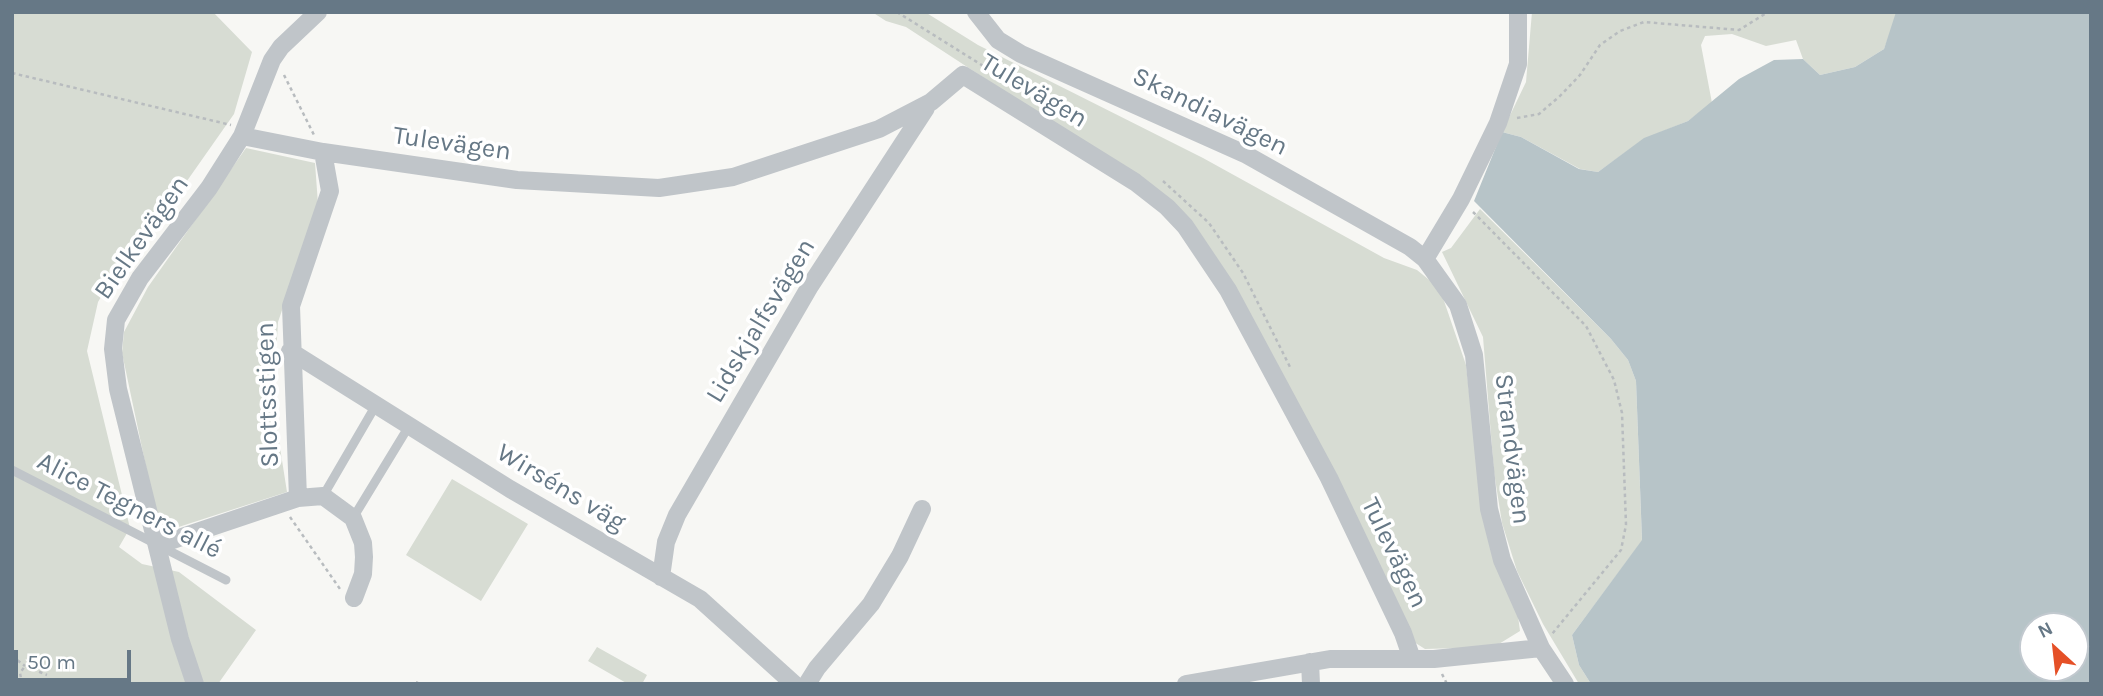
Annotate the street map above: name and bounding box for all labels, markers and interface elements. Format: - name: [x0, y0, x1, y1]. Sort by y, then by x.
- street label: Tulevägen: [975, 47, 1093, 135]
- street label: Skandiavägen: [1127, 61, 1293, 163]
- street label: Tulevägen: [391, 120, 513, 168]
- street label: Bielkevägen: [88, 170, 196, 306]
- street label: Lidskjalfsvägen: [700, 233, 822, 409]
- street label: Slottsstigen: [250, 322, 286, 468]
- street label: Strandvägen: [1487, 372, 1537, 526]
- street label: Wirséns väg: [491, 437, 631, 539]
- street label: Alice Tegners allé: [32, 446, 226, 566]
- street label: Tulevägen: [1354, 493, 1434, 613]
- north arrow: [2019, 612, 2089, 682]
- text: N: [2034, 617, 2056, 643]
- scale bar: [18, 636, 135, 680]
- text: 50 m: [27, 650, 76, 674]

